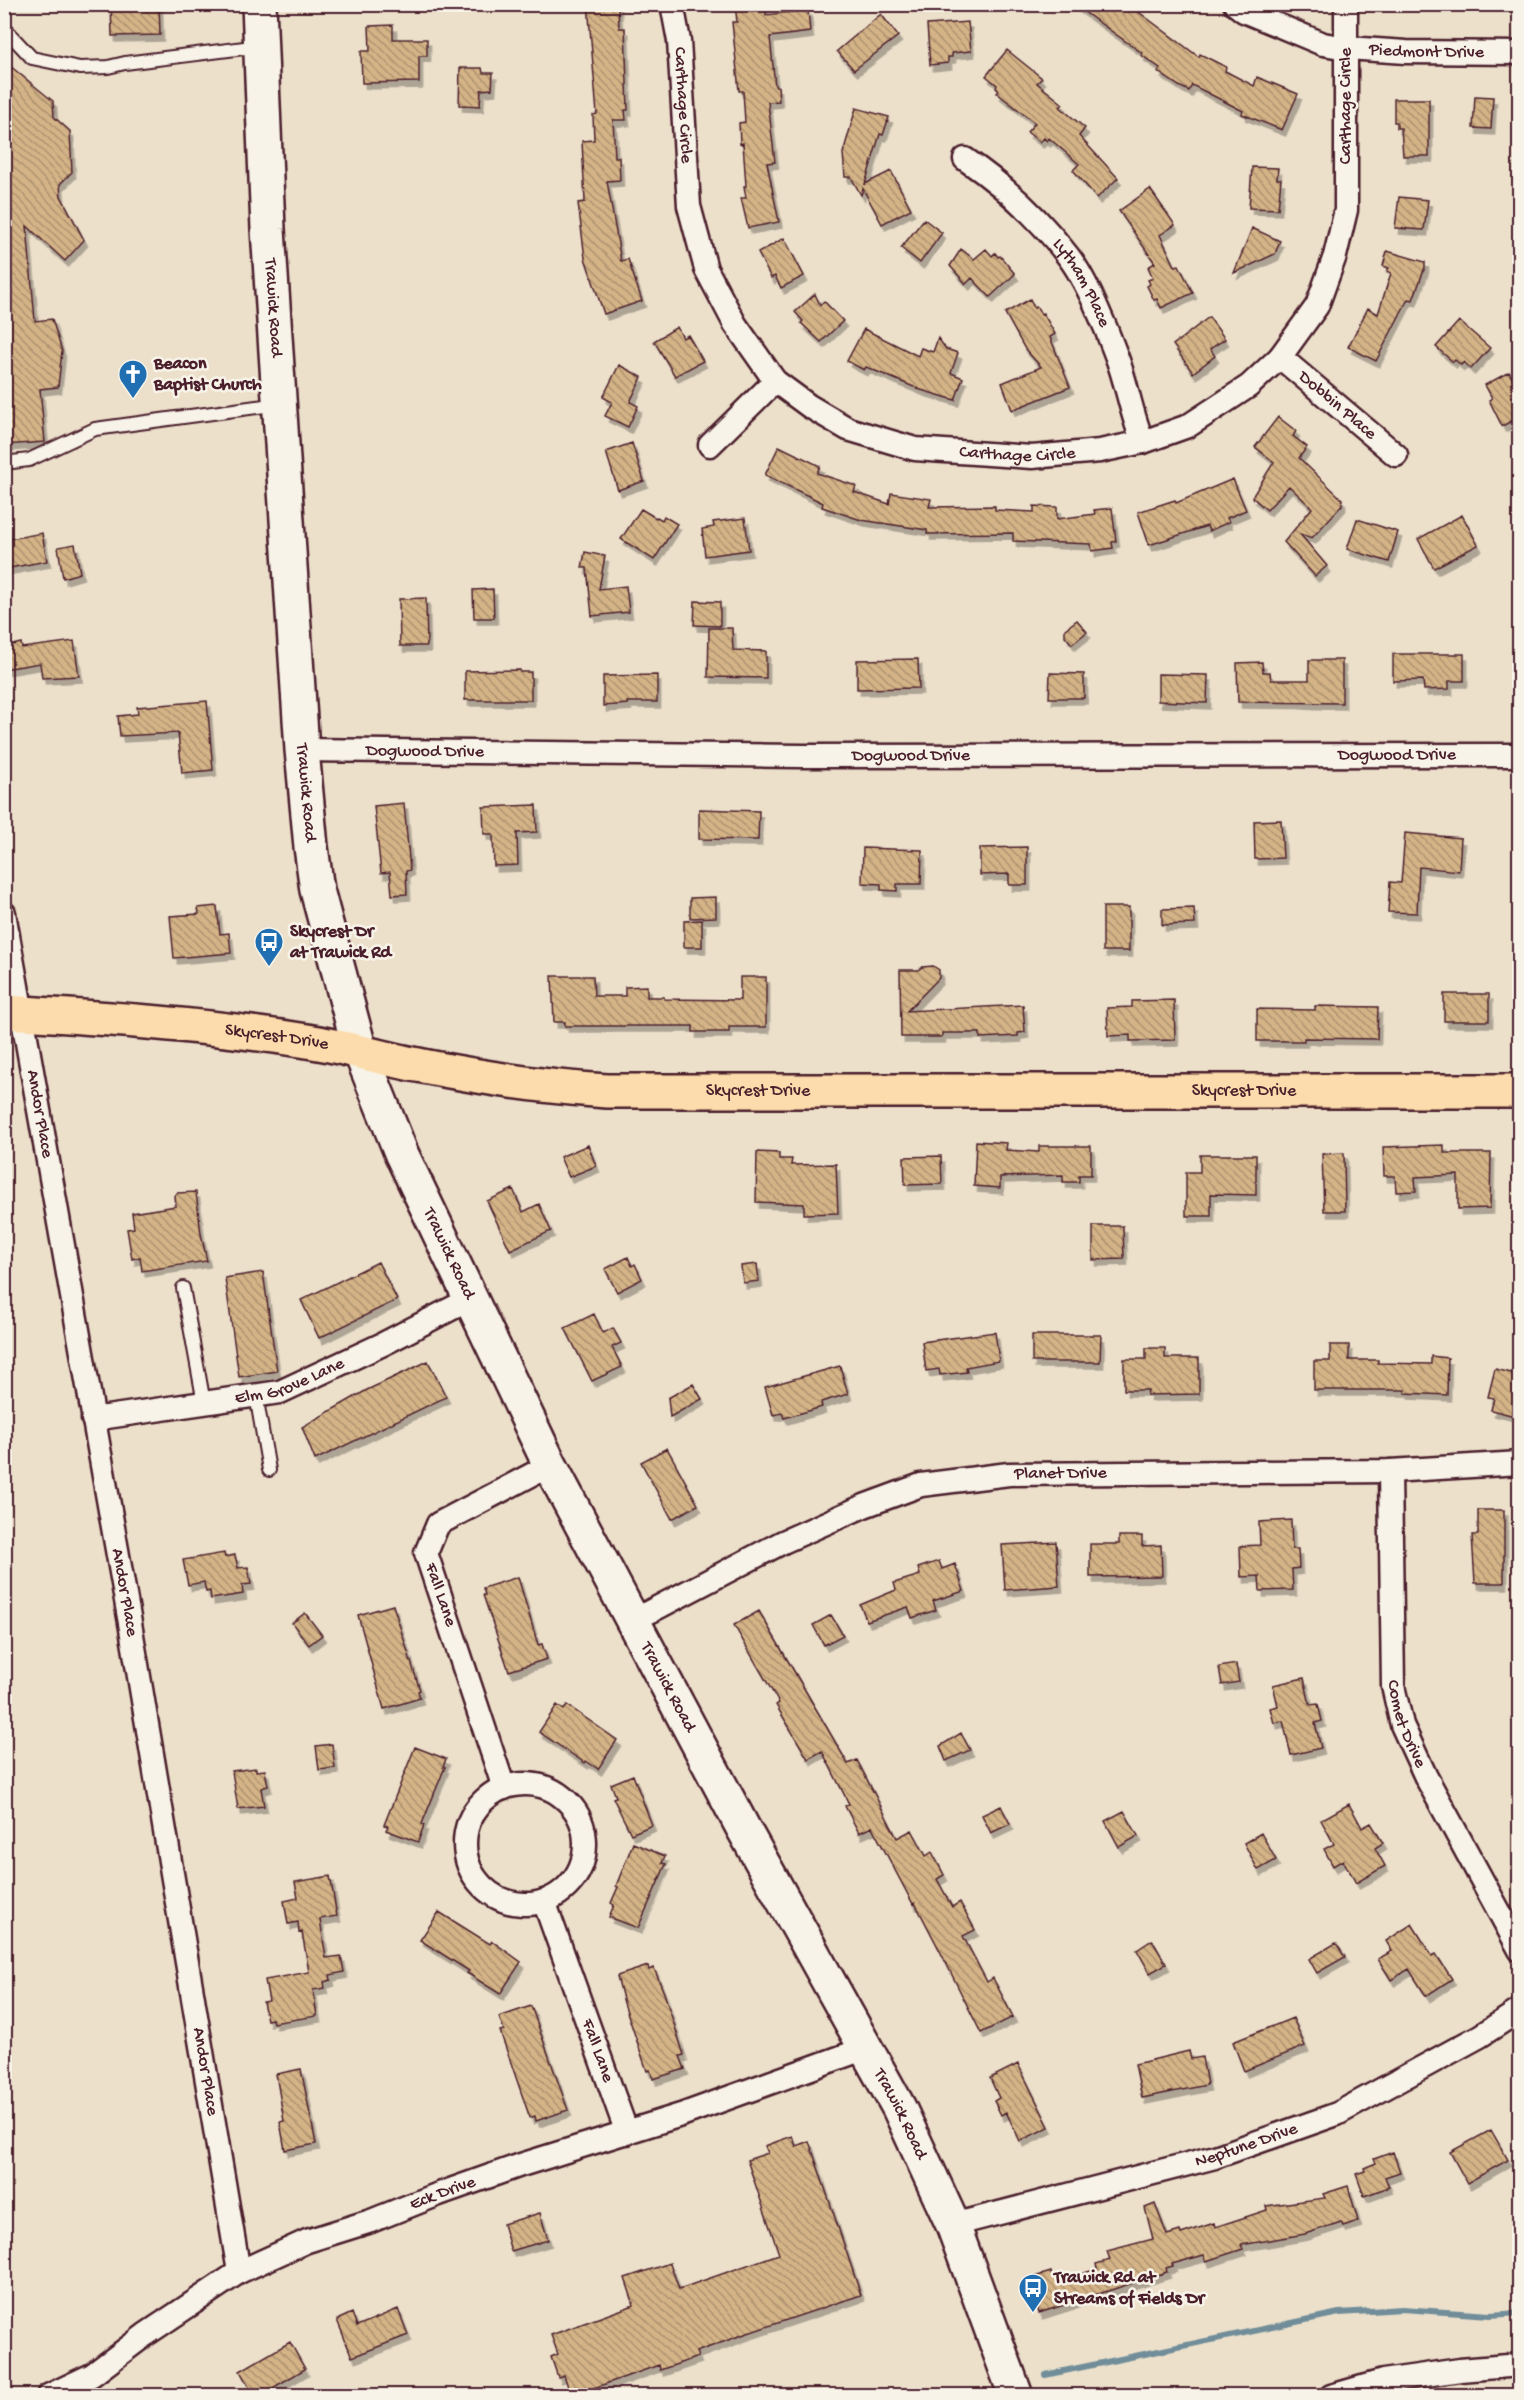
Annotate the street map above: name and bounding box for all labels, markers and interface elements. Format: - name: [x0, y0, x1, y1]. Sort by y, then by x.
- street label: Piedmont Drive: [1367, 39, 1485, 63]
- street label: Carthage Circle: [669, 46, 697, 165]
- street label: Carthage Circle: [1336, 47, 1357, 164]
- street label: Lytham Place: [1048, 234, 1115, 331]
- street label: Trawick Road: [259, 257, 287, 359]
- place label: Beacon Baptist Church: [153, 354, 262, 396]
- church icon: Beacon Baptist Church: [117, 358, 149, 400]
- street label: Dobbin Place: [1293, 366, 1381, 445]
- street label: Carthage Circle: [959, 442, 1077, 468]
- street label: Dogwood Drive: [365, 740, 485, 763]
- street label: Trawick Road: [291, 742, 321, 844]
- street label: Dogwood Drive: [851, 745, 971, 766]
- street label: Dogwood Drive: [1337, 745, 1457, 766]
- place label: Skycrest Dr at Trawick Rd: [289, 922, 394, 964]
- bus stop icon: Skycrest Dr at Trawick Rd: [253, 926, 285, 968]
- street label: Skycrest Drive: [224, 1019, 331, 1055]
- street label: Andor Place: [22, 1068, 58, 1160]
- street label: Skycrest Drive: [706, 1081, 811, 1102]
- street label: Skycrest Drive: [1192, 1081, 1297, 1102]
- street label: Trawick Road: [418, 1203, 480, 1304]
- street label: Elm Grove Lane: [233, 1353, 348, 1409]
- street label: Planet Drive: [1013, 1463, 1108, 1484]
- street label: Andor Place: [106, 1547, 143, 1639]
- street label: Fall Lane: [419, 1560, 461, 1630]
- street label: Trawick Road: [635, 1638, 701, 1737]
- street label: Comet Drive: [1382, 1680, 1431, 1772]
- street label: Fall Lane: [576, 2015, 619, 2086]
- street label: Andor Place: [188, 2026, 223, 2118]
- street label: Trawick Road: [868, 2064, 932, 2164]
- street label: Neptune Drive: [1193, 2118, 1301, 2172]
- street label: Eck Drive: [407, 2171, 479, 2215]
- place label: Trawick Rd at Streams of Fields Dr: [1052, 2268, 1207, 2310]
- bus stop icon: Trawick Rd at Streams of Fields Dr: [1017, 2272, 1049, 2314]

